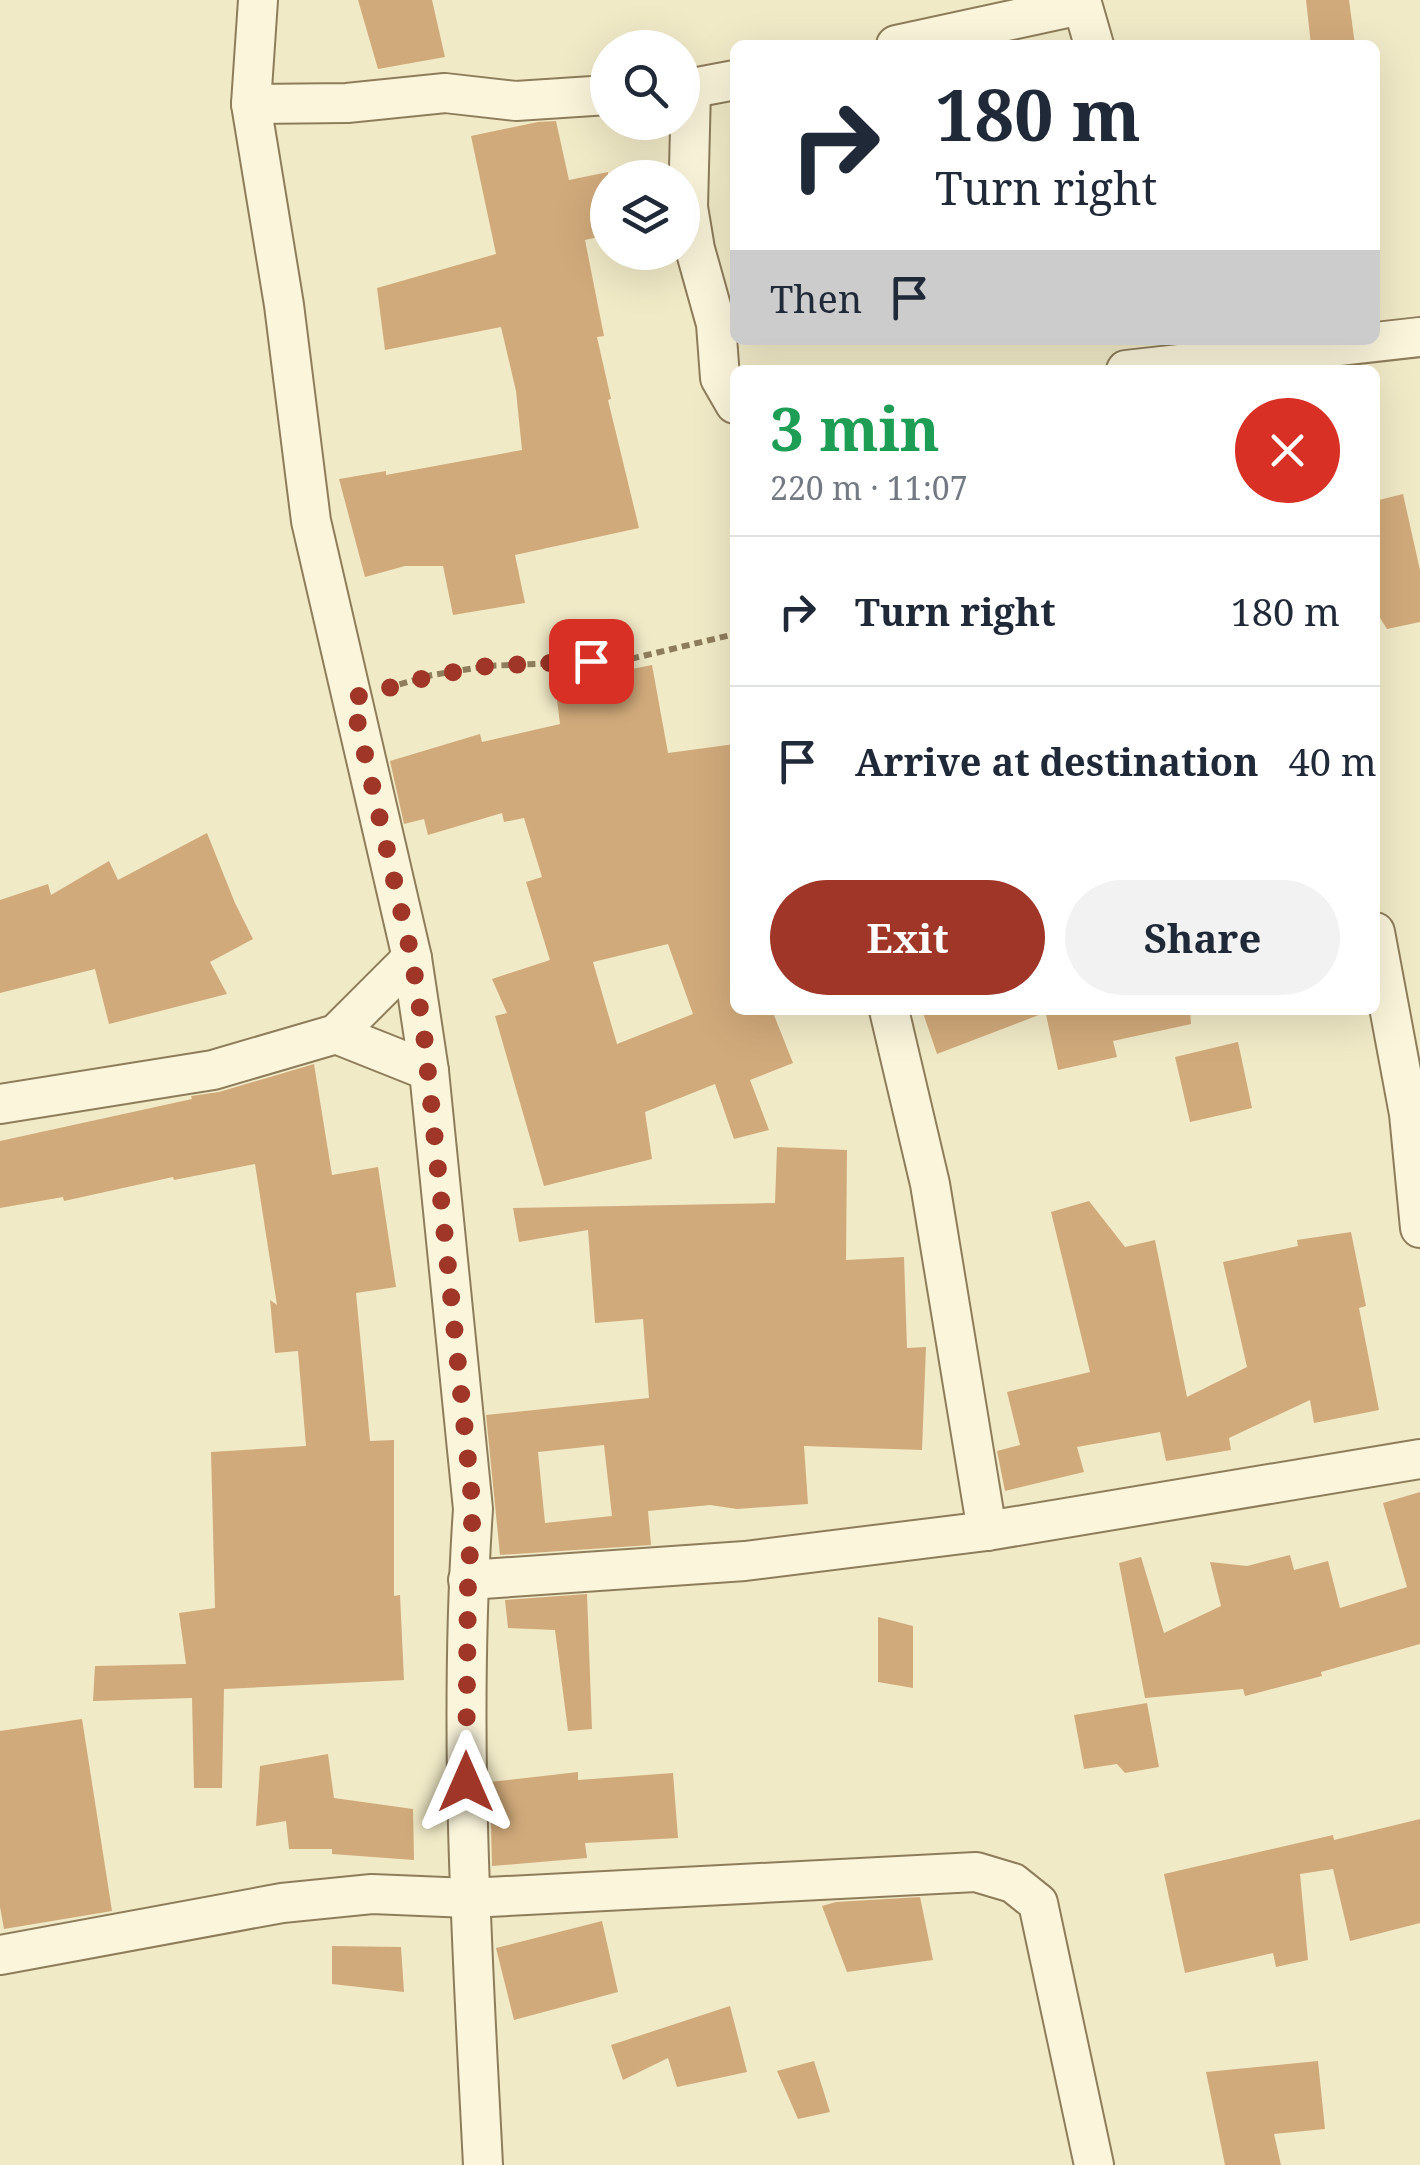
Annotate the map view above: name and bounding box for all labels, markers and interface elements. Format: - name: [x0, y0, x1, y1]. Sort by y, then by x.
- map controls: [590, 30, 700, 270]
- button: search: [590, 30, 700, 140]
- text: 180 m: [935, 66, 1141, 162]
- icon: right: [770, 80, 900, 210]
- text: Turn right: [935, 157, 1157, 218]
- button: layers: [590, 160, 700, 270]
- icon: arrive: [882, 270, 937, 325]
- text: Then: [770, 272, 862, 324]
- text: 3 min: [770, 387, 940, 469]
- button: close: [1235, 398, 1340, 503]
- text: 220 m · 11:07: [770, 466, 968, 509]
- icon: right: [770, 584, 825, 639]
- text: Turn right: [855, 585, 1056, 637]
- text: 180 m: [1230, 585, 1340, 637]
- pin: [549, 619, 634, 704]
- icon: arrive: [564, 634, 619, 689]
- icon: arrive: [770, 734, 825, 789]
- text: Arrive at destination: [855, 735, 1259, 787]
- text: 40 m: [1289, 735, 1377, 787]
- button: Exit: [770, 880, 1045, 995]
- button: Share: [1065, 880, 1340, 995]
- position arrow: [414, 1730, 518, 1834]

